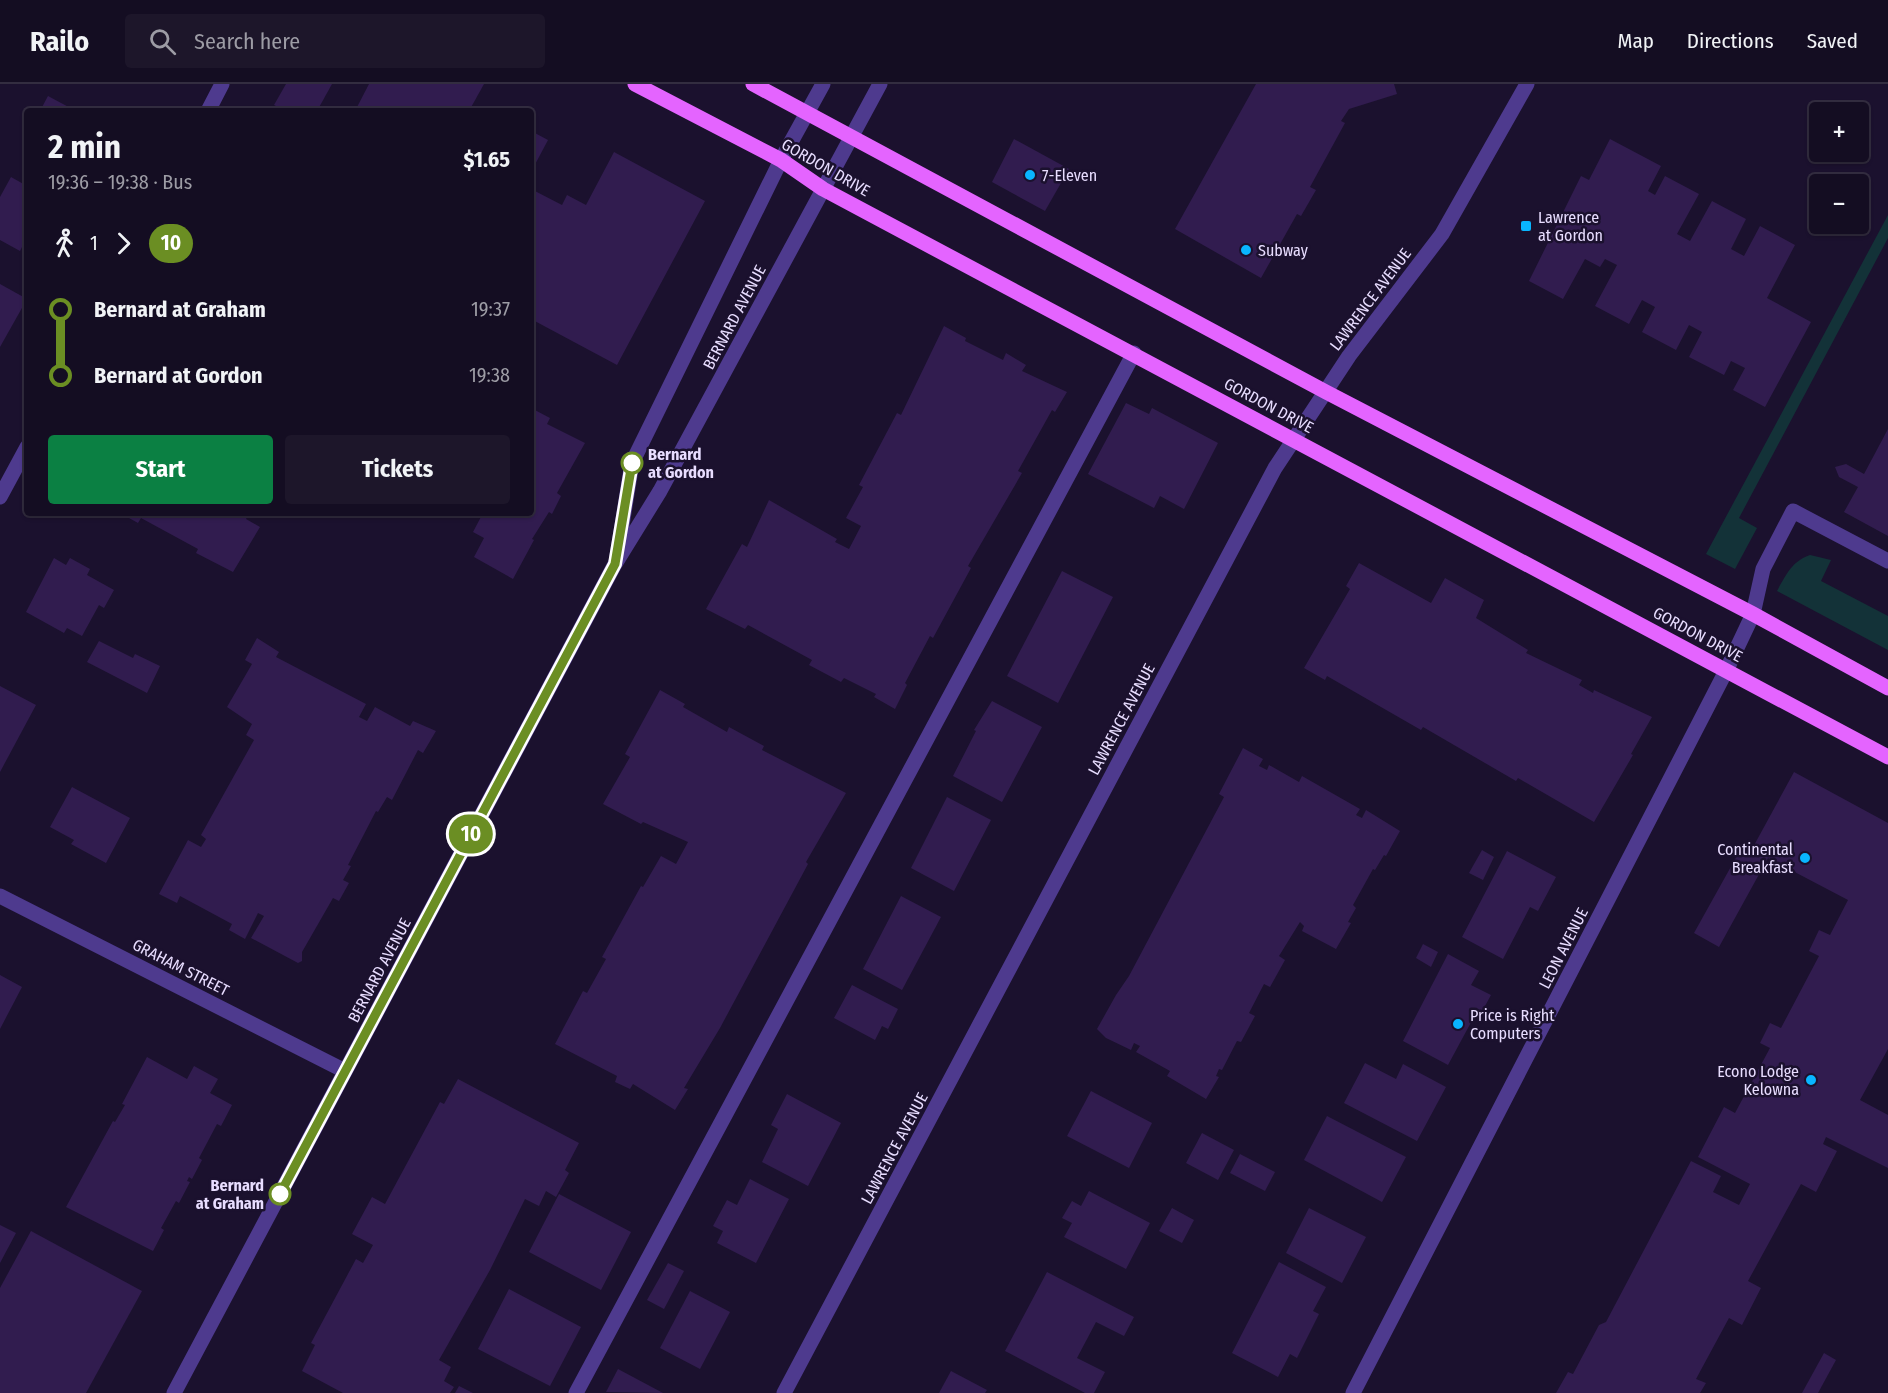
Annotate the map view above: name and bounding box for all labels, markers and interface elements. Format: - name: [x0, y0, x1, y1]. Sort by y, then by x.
- search box: [125, 14, 545, 68]
- text: Railo: [30, 25, 89, 58]
- icon: search: [146, 25, 179, 58]
- text: Search here: [194, 28, 300, 55]
- text: Map: [1617, 28, 1654, 54]
- text: Directions: [1687, 28, 1774, 54]
- text: Saved: [1807, 28, 1858, 54]
- map controls: [1809, 102, 1869, 234]
- button: +: [1809, 102, 1869, 162]
- text: 2 min: [48, 127, 121, 167]
- street label: GORDON DRIVE: [778, 135, 873, 200]
- text: $1.65: [464, 146, 510, 173]
- place label: 7-Eleven: [1042, 166, 1097, 185]
- marker: 7-Eleven: [1023, 168, 1037, 182]
- text: 19:36 – 19:38 · Bus: [48, 170, 192, 194]
- button: −: [1809, 174, 1869, 234]
- place label: Lawrence at Gordon: [1538, 208, 1603, 245]
- marker: Lawrence at Gordon: [1519, 219, 1533, 233]
- icon: walk: [48, 227, 81, 260]
- icon: forward: [107, 227, 140, 260]
- text: 10: [161, 230, 181, 256]
- text: 1: [90, 231, 98, 255]
- place label: Subway: [1258, 241, 1309, 260]
- marker: Subway: [1239, 243, 1253, 257]
- street label: LAWRENCE AVENUE: [1326, 244, 1415, 354]
- street label: BERNARD AVENUE: [699, 262, 770, 373]
- text: Bernard at Graham: [94, 296, 266, 323]
- text: 19:37: [471, 297, 510, 321]
- text: Bernard at Gordon: [94, 362, 263, 389]
- text: 19:38: [469, 363, 510, 387]
- street label: GORDON DRIVE: [1221, 374, 1317, 437]
- button: Start: [48, 435, 273, 504]
- button: Tickets: [285, 435, 510, 504]
- place label: Bernard at Gordon: [648, 445, 714, 482]
- marker: Bernard at Gordon: [621, 452, 643, 474]
- street label: GORDON DRIVE: [1650, 603, 1746, 666]
- street label: LAWRENCE AVENUE: [1084, 660, 1159, 778]
- line badge: 10: [444, 814, 498, 854]
- text: 10: [461, 821, 481, 847]
- place label: Continental Breakfast: [1717, 840, 1794, 877]
- marker: Continental Breakfast: [1798, 851, 1812, 865]
- street label: LEON AVENUE: [1535, 905, 1592, 992]
- street label: BERNARD AVENUE: [344, 915, 415, 1026]
- street label: GRAHAM STREET: [129, 935, 233, 1000]
- place label: Price is Right Computers: [1470, 1006, 1555, 1043]
- marker: Price is Right Computers: [1451, 1017, 1465, 1031]
- place label: Econo Lodge Kelowna: [1717, 1062, 1799, 1099]
- marker: Econo Lodge Kelowna: [1804, 1073, 1818, 1087]
- street label: LAWRENCE AVENUE: [857, 1089, 932, 1207]
- place label: Bernard at Graham: [196, 1176, 264, 1213]
- marker: Bernard at Graham: [269, 1183, 291, 1205]

